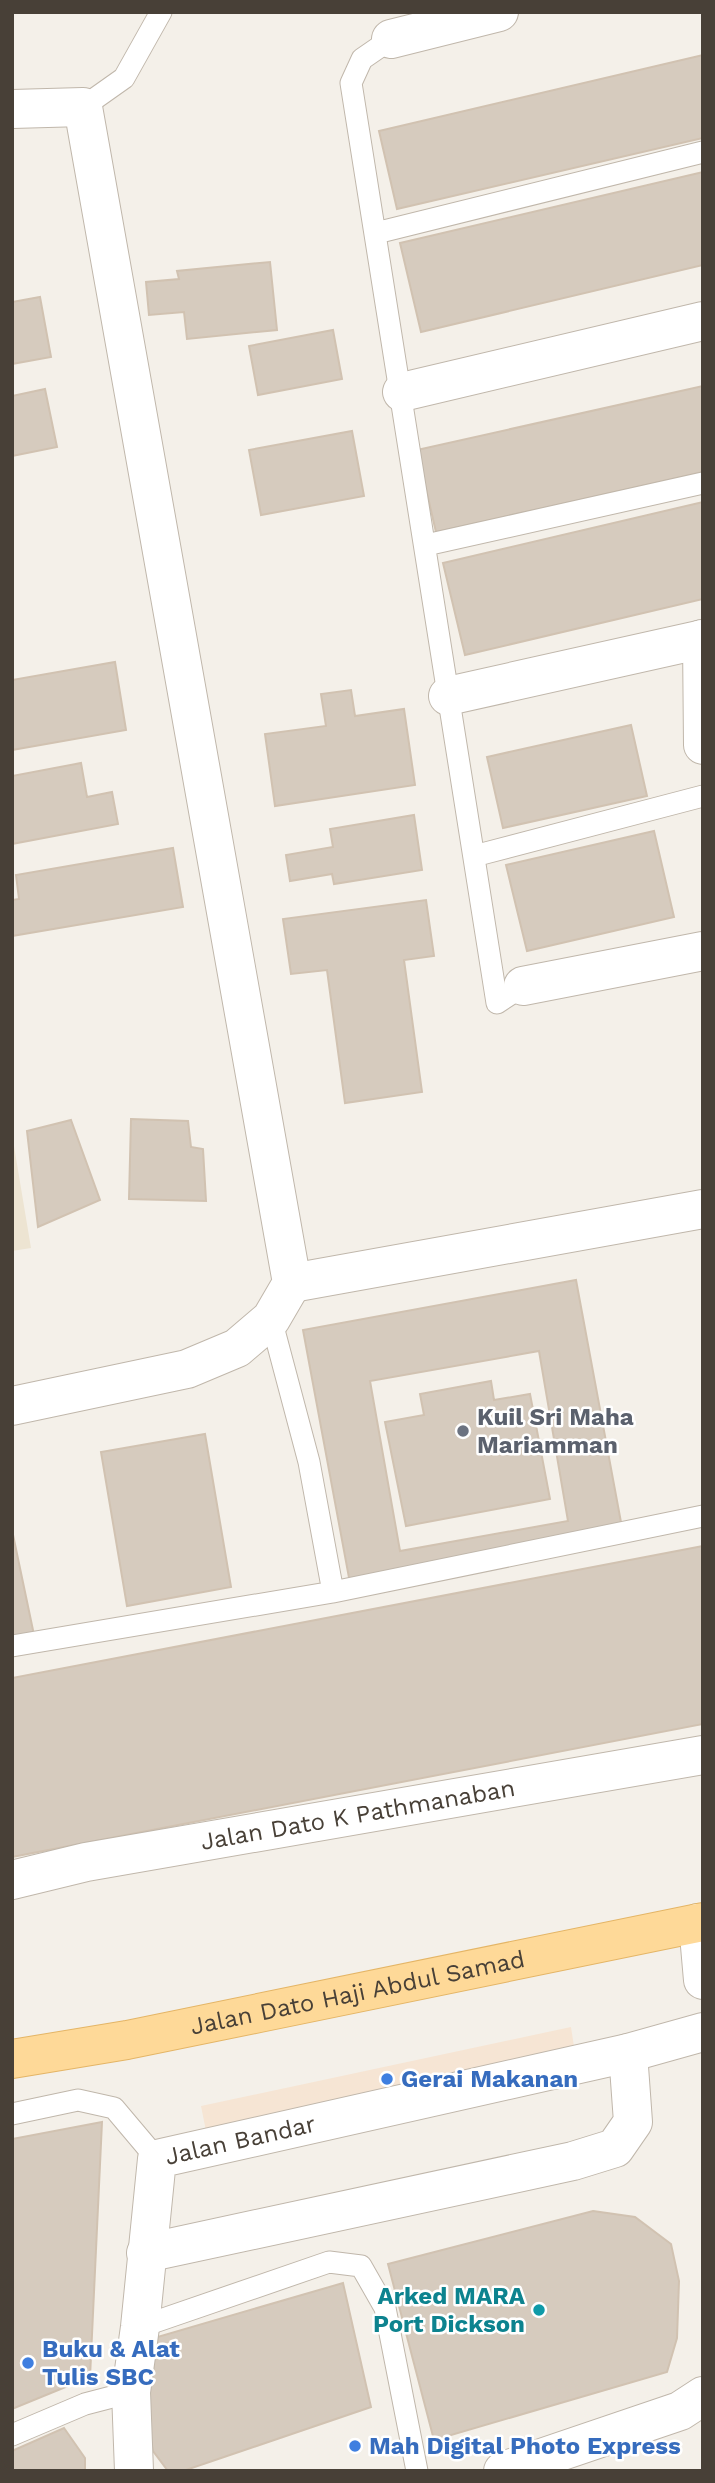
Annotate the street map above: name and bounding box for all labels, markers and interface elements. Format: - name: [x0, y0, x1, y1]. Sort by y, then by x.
- place label: Kuil Sri Maha Mariamman: [477, 1403, 634, 1459]
- marker: Kuil Sri Maha Mariamman: [455, 1423, 471, 1439]
- street label: Jalan Dato K Pathmanaban: [198, 1774, 517, 1856]
- street label: Jalan Dato Haji Abdul Samad: [188, 1945, 527, 2041]
- place label: Gerai Makanan: [401, 2065, 578, 2093]
- marker: Gerai Makanan: [379, 2071, 395, 2087]
- street label: Jalan Bandar: [163, 2110, 318, 2171]
- place label: Arked MARA Port Dickson: [373, 2282, 526, 2338]
- marker: Arked MARA Port Dickson: [531, 2302, 547, 2318]
- place label: Buku & Alat Tulis SBC: [42, 2335, 180, 2391]
- marker: Buku & Alat Tulis SBC: [20, 2355, 36, 2371]
- place label: Mah Digital Photo Express: [369, 2432, 681, 2460]
- marker: Mah Digital Photo Express: [347, 2438, 363, 2454]

